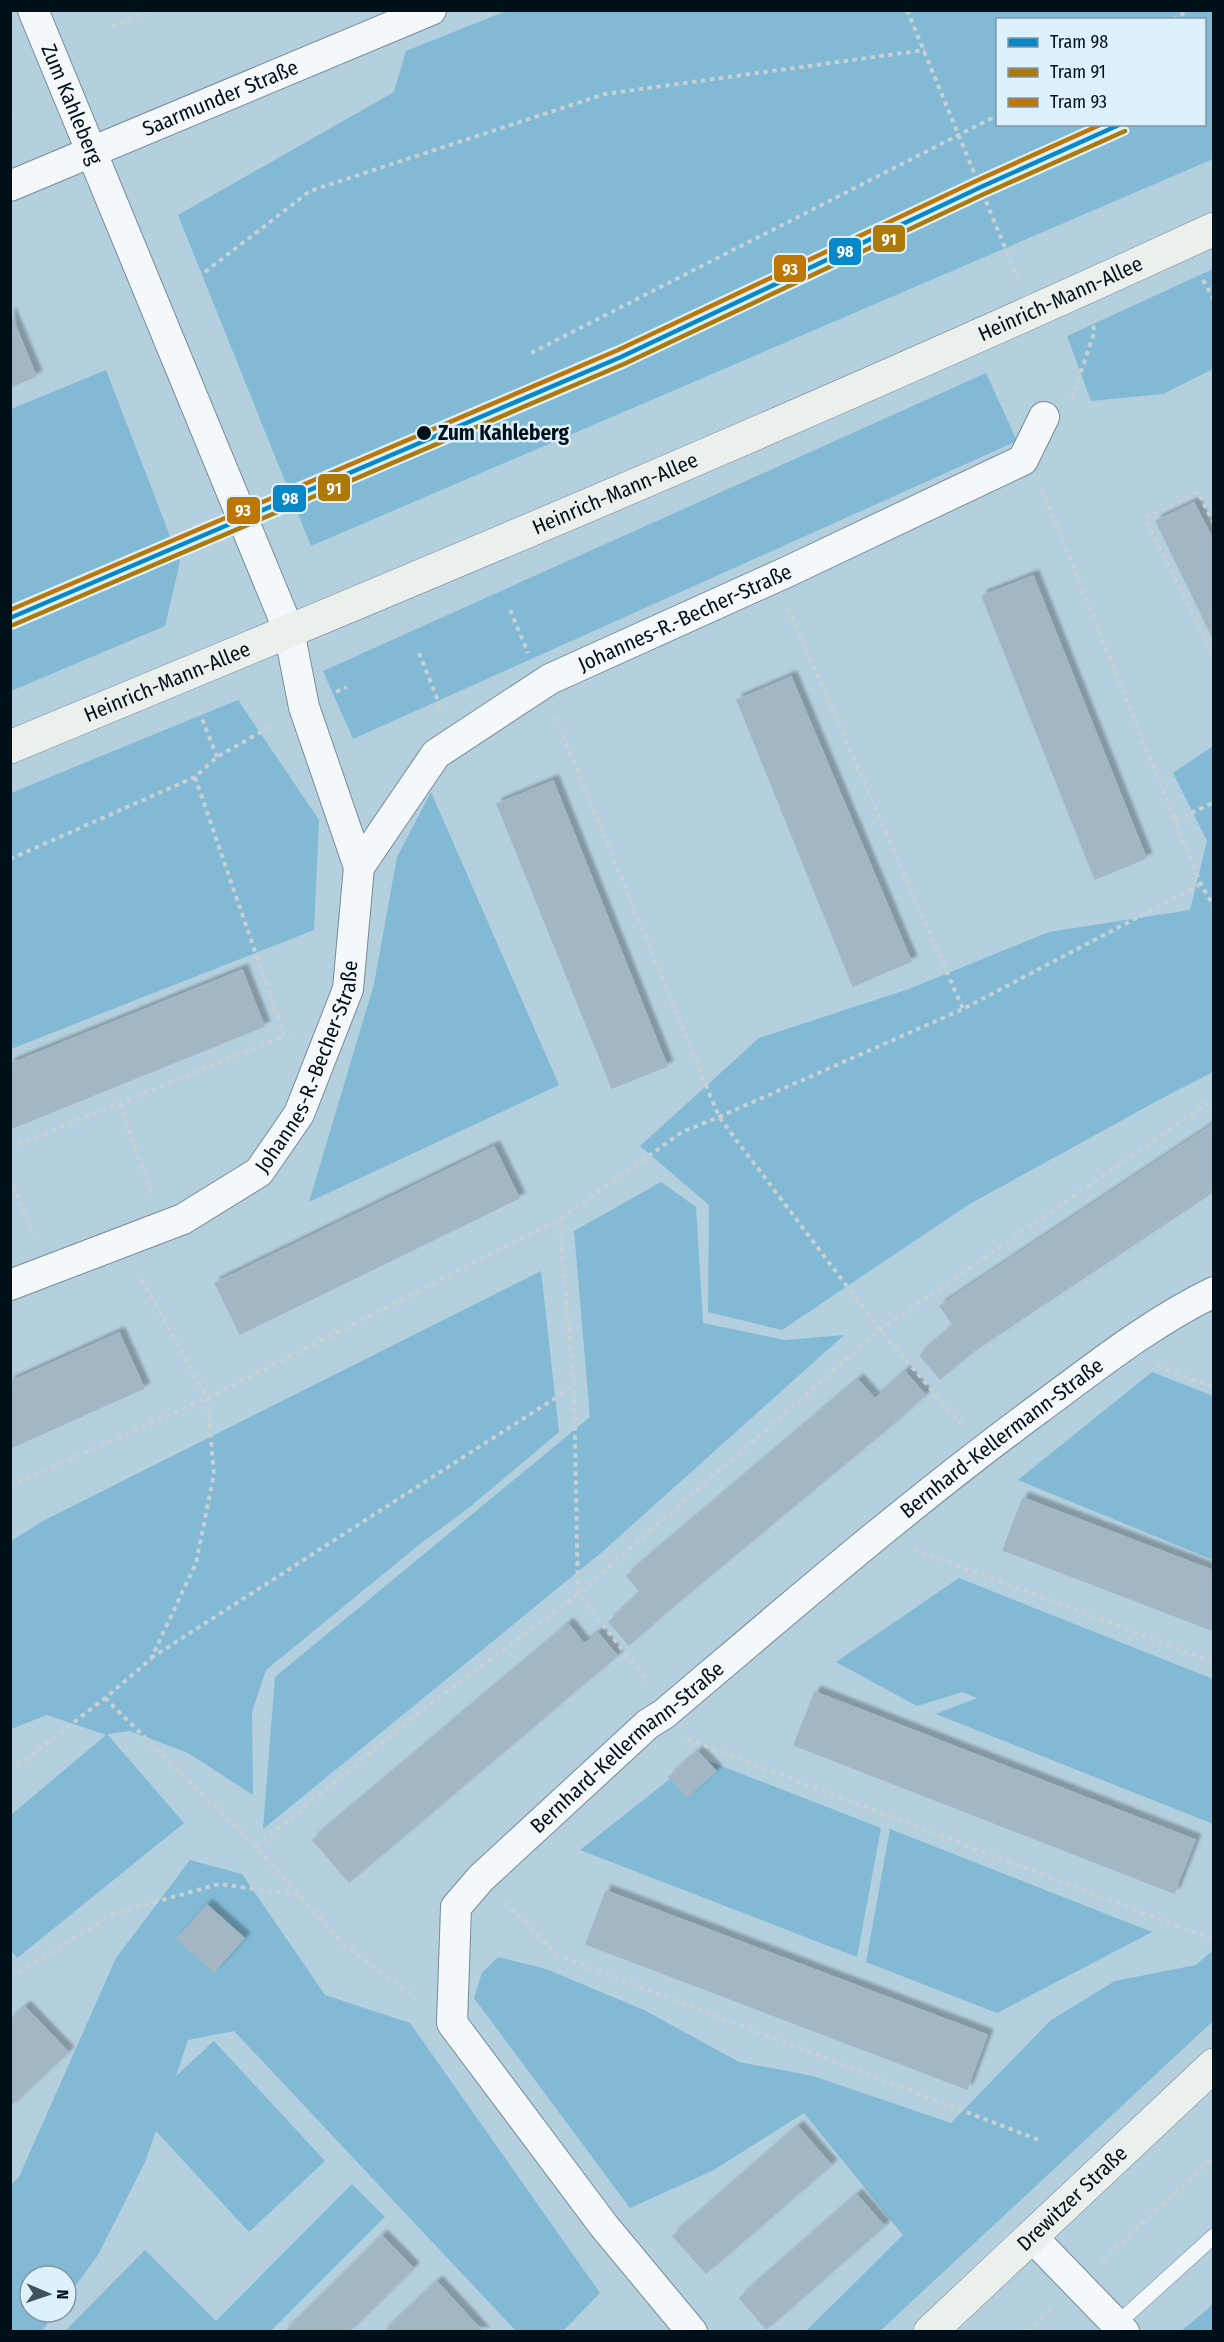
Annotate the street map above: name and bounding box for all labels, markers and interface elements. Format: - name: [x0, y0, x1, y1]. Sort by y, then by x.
- legend: [996, 18, 1206, 126]
- text: Tram 98: [1050, 31, 1108, 53]
- street label: Zum Kahleberg: [35, 40, 108, 169]
- street label: Saarmunder Straße: [139, 54, 302, 142]
- text: Tram 91: [1050, 61, 1106, 83]
- text: Tram 93: [1050, 91, 1107, 113]
- line badge: 91: [872, 224, 906, 253]
- text: 91: [882, 230, 896, 249]
- line badge: 98: [828, 237, 862, 266]
- text: 98: [837, 242, 854, 261]
- street label: Heinrich-Mann-Allee: [974, 250, 1147, 347]
- line badge: 93: [773, 254, 807, 283]
- text: 93: [782, 260, 798, 279]
- place label: Zum Kahleberg: [438, 420, 570, 446]
- marker: Zum Kahleberg: [415, 424, 433, 442]
- street label: Heinrich-Mann-Allee: [528, 447, 702, 541]
- line badge: 91: [317, 473, 351, 502]
- text: 91: [327, 479, 341, 498]
- line badge: 98: [272, 484, 307, 513]
- text: 98: [282, 489, 299, 508]
- line badge: 93: [226, 496, 261, 525]
- text: 93: [235, 501, 251, 520]
- street label: Johannes-R.-Becher-Straße: [574, 558, 796, 678]
- street label: Heinrich-Mann-Allee: [80, 636, 254, 728]
- street label: Johannes-R.-Becher-Straße: [249, 959, 364, 1178]
- street label: Bernhard-Kellermann-Straße: [895, 1352, 1108, 1524]
- street label: Bernhard-Kellermann-Straße: [525, 1656, 729, 1839]
- street label: Drewitzer Straße: [1011, 2140, 1133, 2257]
- north arrow: [18, 2264, 78, 2324]
- text: N: [53, 2289, 72, 2300]

